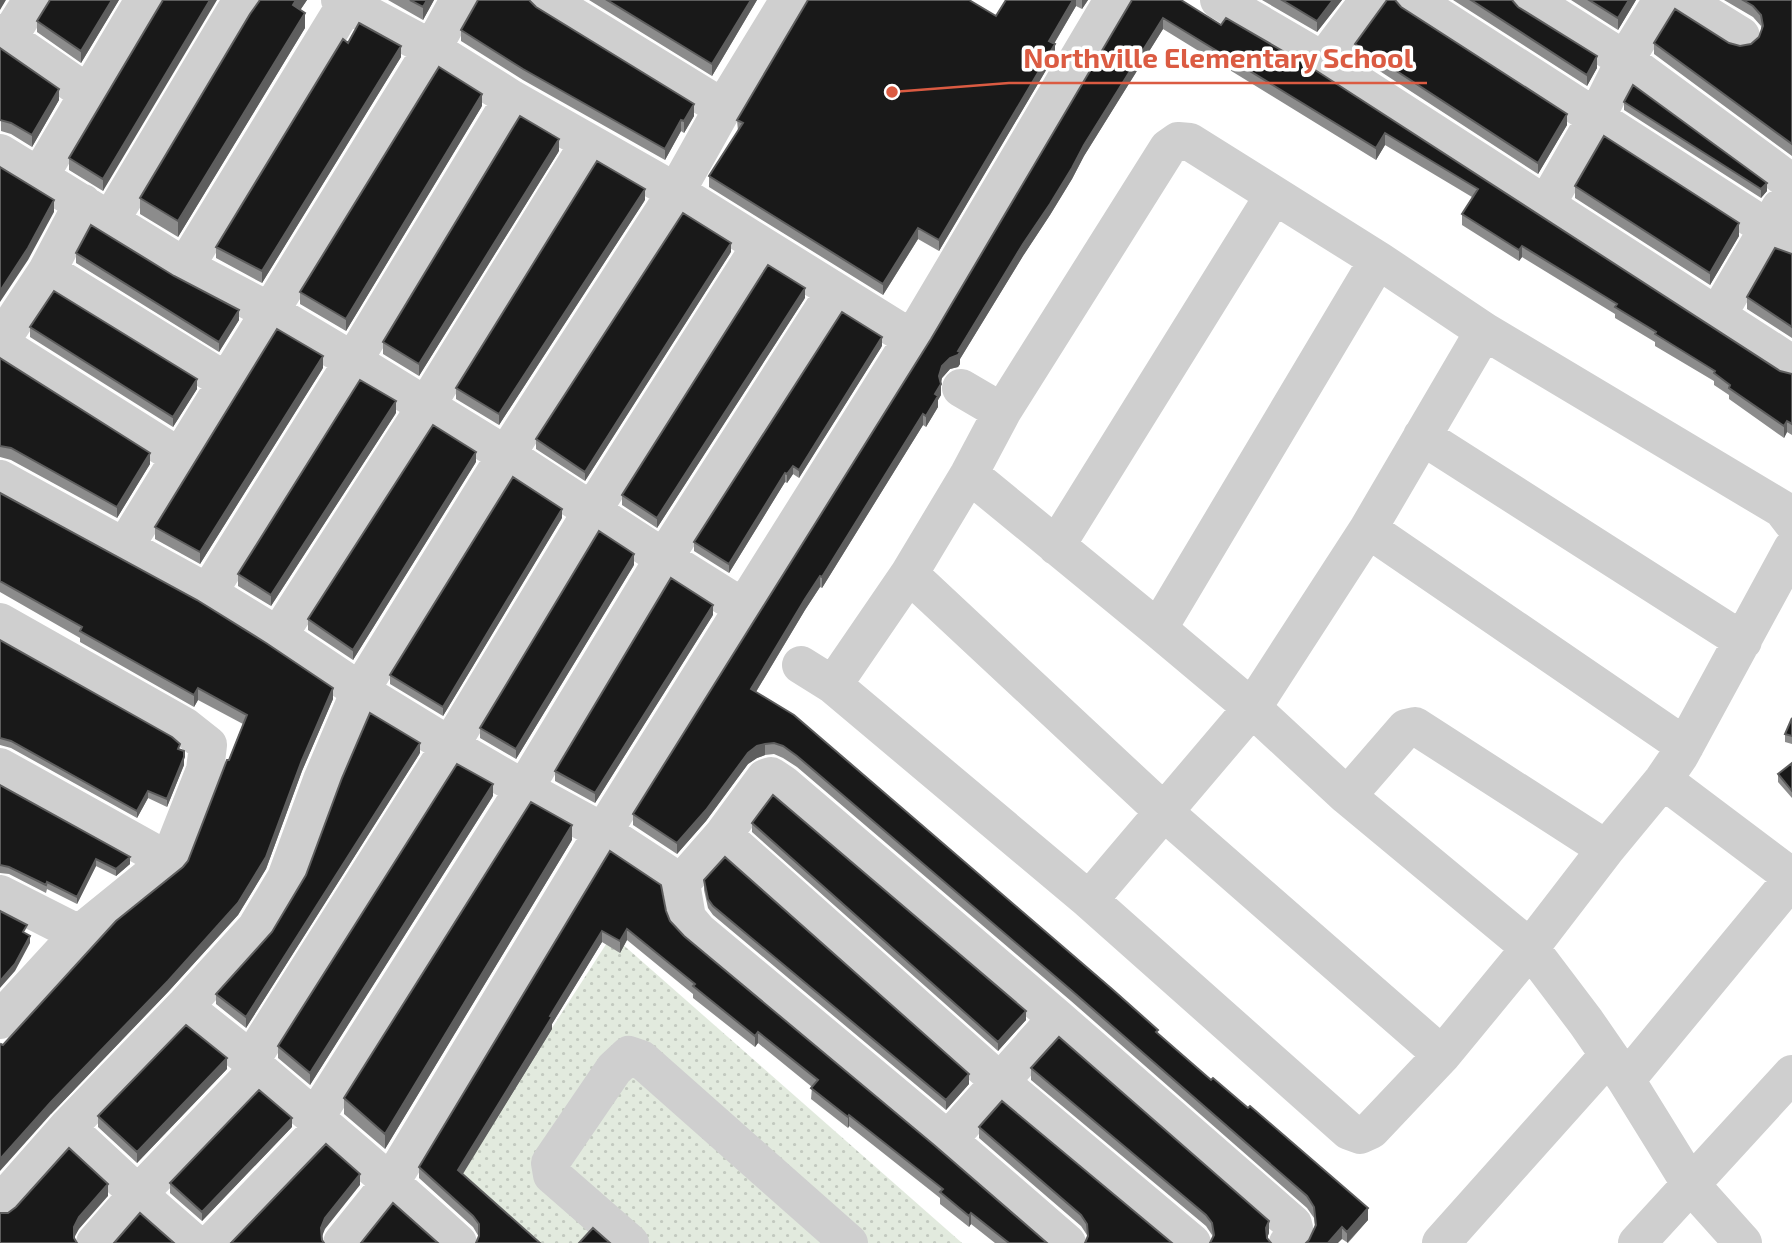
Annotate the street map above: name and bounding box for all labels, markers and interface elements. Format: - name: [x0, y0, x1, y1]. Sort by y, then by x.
- callout: Northville Elementary School: [1009, 34, 1427, 83]
- text: Northville Elementary School: [1023, 40, 1414, 74]

